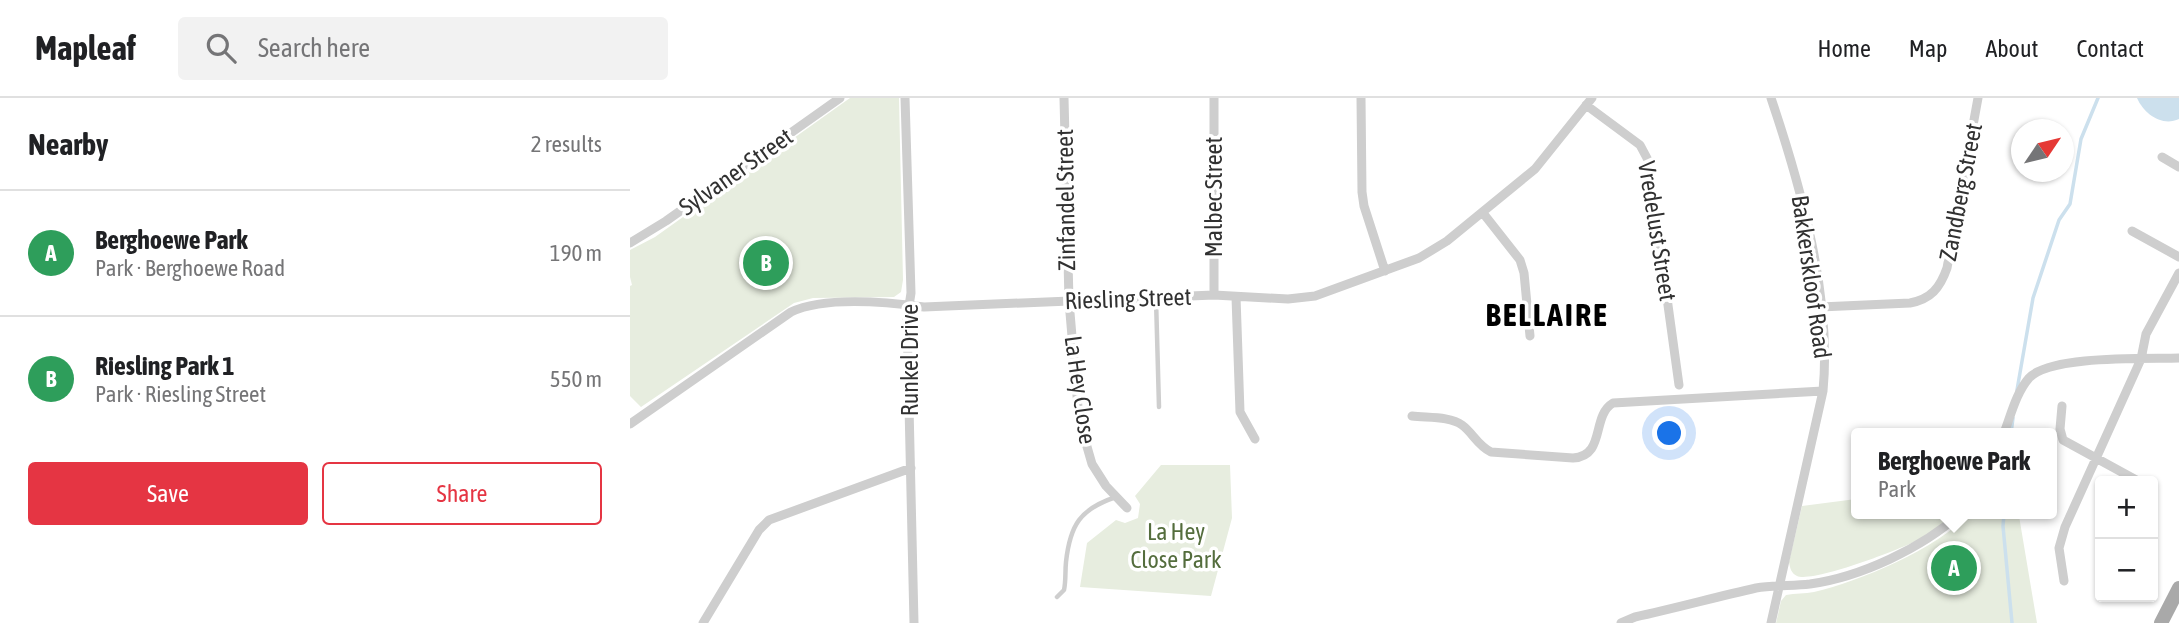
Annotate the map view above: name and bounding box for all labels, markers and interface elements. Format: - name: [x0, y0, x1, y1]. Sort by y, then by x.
- search box: [178, 17, 668, 80]
- text: Mapleaf: [35, 29, 136, 67]
- icon: search: [202, 29, 240, 67]
- text: Search here: [258, 33, 370, 63]
- text: Home: [1817, 35, 1871, 62]
- text: Map: [1909, 35, 1947, 62]
- text: About: [1985, 35, 2038, 62]
- text: Contact: [2076, 35, 2144, 62]
- north arrow: [2011, 119, 2074, 182]
- street label: Zandberg Street: [1934, 121, 1987, 263]
- street label: Sylvaner Street: [674, 123, 798, 221]
- text: Nearby: [28, 127, 108, 161]
- street label: Zinfandel Street: [1051, 129, 1080, 271]
- text: 2 results: [531, 131, 602, 157]
- street label: Malbec Street: [1200, 137, 1227, 257]
- street label: Vredelust Street: [1633, 159, 1682, 303]
- street label: Bakkerskloof Road: [1787, 194, 1836, 360]
- text: Berghoewe Park: [95, 225, 248, 255]
- pin: B: [743, 237, 789, 289]
- text: A: [45, 240, 57, 266]
- text: 190 m: [550, 240, 602, 266]
- text: Park · Berghoewe Road: [95, 255, 285, 281]
- street label: Riesling Street: [1064, 283, 1192, 314]
- district label: BELLAIRE: [1485, 296, 1609, 333]
- street label: Runkel Drive: [896, 304, 923, 416]
- street label: La Hey Close: [1060, 334, 1101, 446]
- text: Riesling Park 1: [95, 351, 234, 381]
- text: B: [46, 366, 56, 392]
- text: 550 m: [550, 366, 602, 392]
- text: Park · Riesling Street: [95, 381, 266, 407]
- your location: [1652, 416, 1686, 450]
- popup: [1851, 428, 2057, 519]
- text: Berghoewe Park: [1878, 446, 2030, 476]
- button: Save: [28, 462, 308, 525]
- button: Share: [322, 462, 602, 525]
- text: Park: [1878, 476, 1916, 502]
- map controls: [2095, 476, 2158, 602]
- button: +: [2095, 476, 2158, 539]
- park label: La Hey Close Park: [1131, 518, 1222, 573]
- button: −: [2095, 539, 2158, 602]
- pin: A: [1931, 542, 1977, 594]

